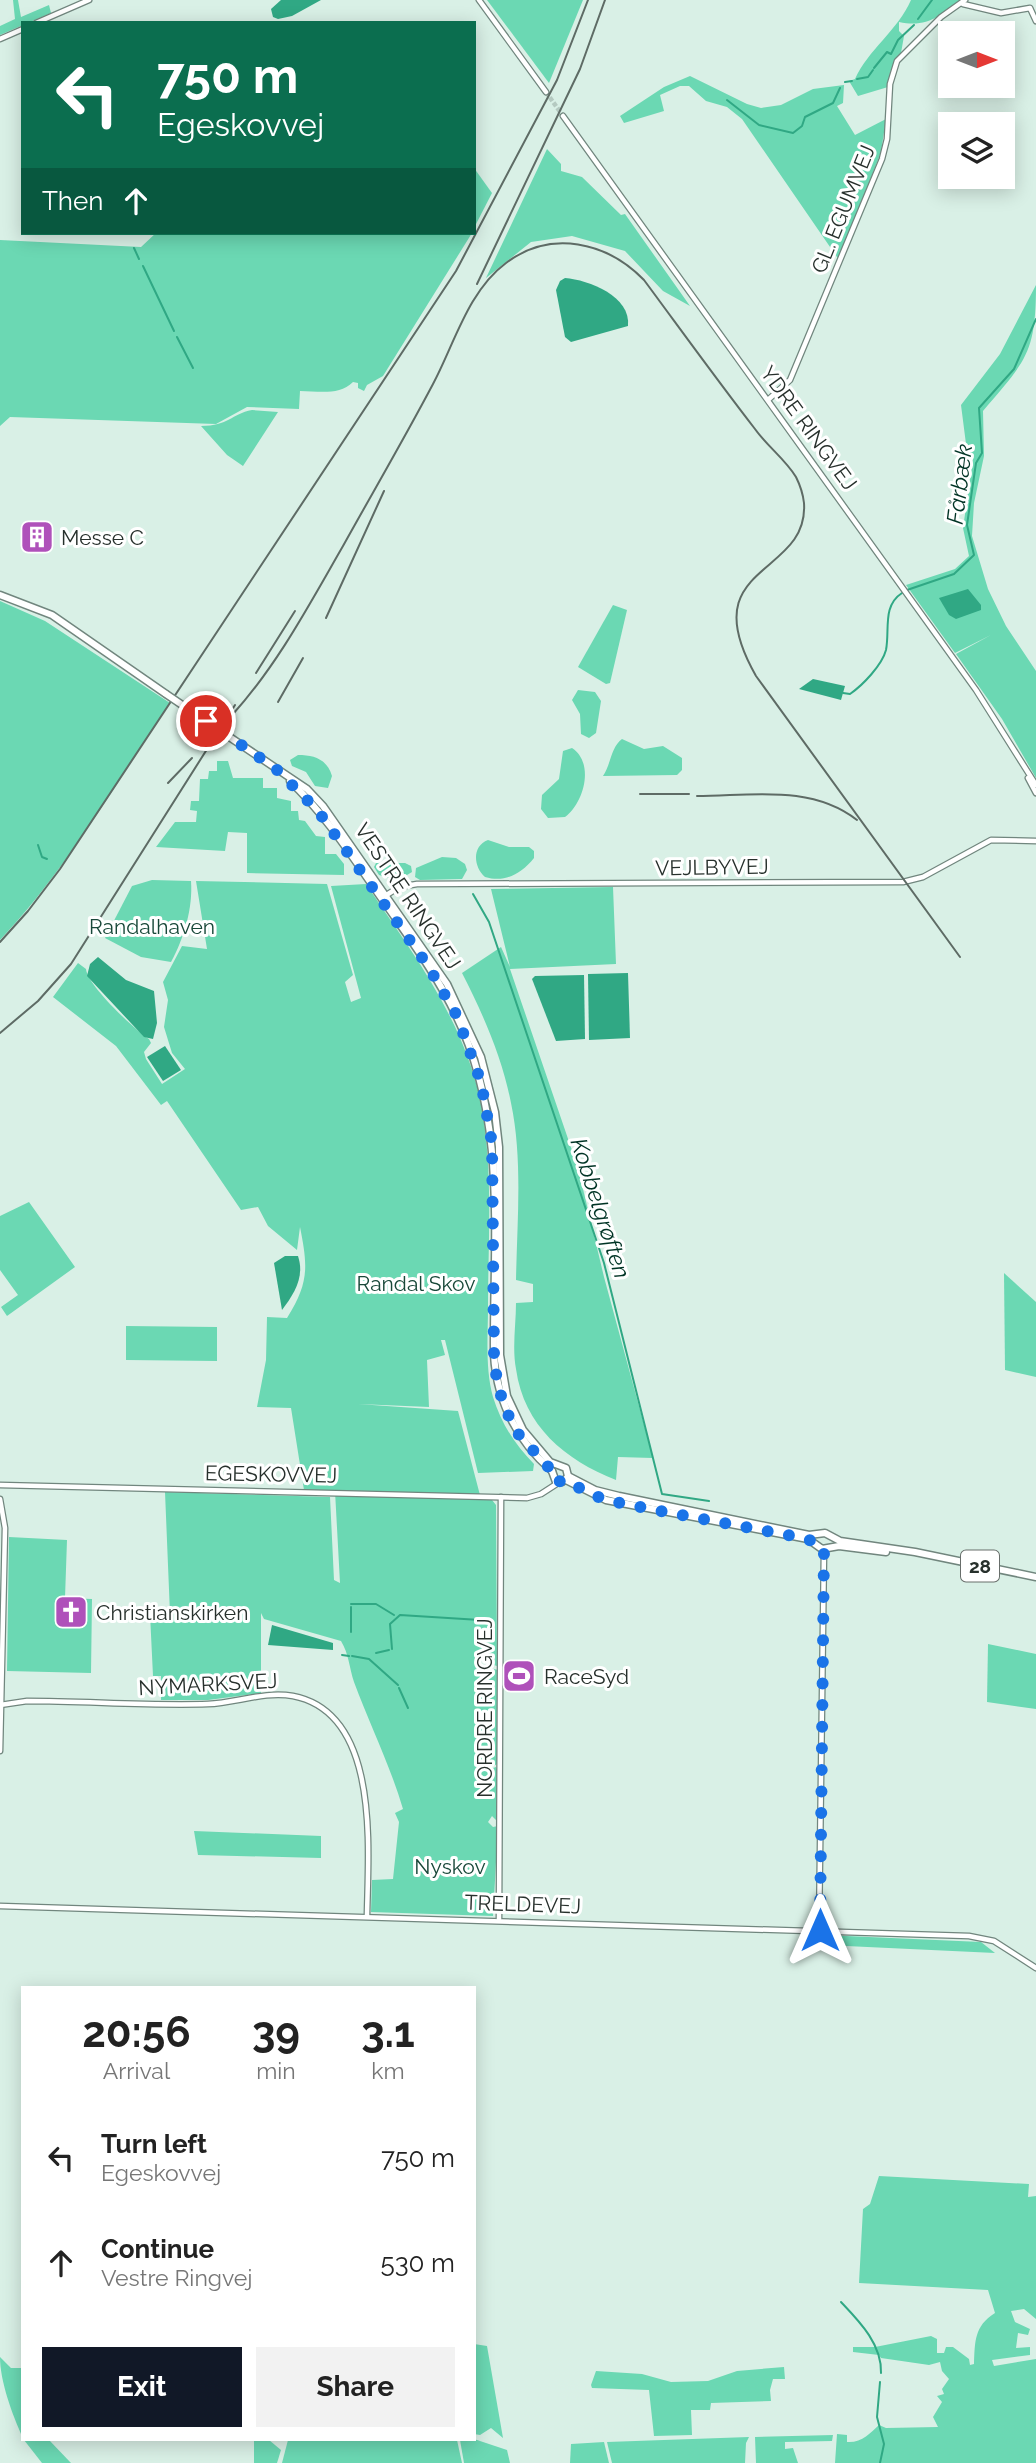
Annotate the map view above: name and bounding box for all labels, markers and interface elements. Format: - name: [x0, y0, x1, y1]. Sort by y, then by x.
- north arrow: [938, 21, 1015, 98]
- map controls: [938, 21, 1015, 189]
- text: 750 m: [157, 47, 298, 104]
- icon: left: [42, 49, 133, 140]
- text: Egeskovvej: [157, 106, 324, 143]
- button: layers: [938, 112, 1015, 189]
- street label: GL. EGUMVEJ: [806, 141, 880, 277]
- icon: ahead: [117, 182, 155, 220]
- text: Then: [42, 186, 103, 216]
- street label: YDRE RINGVEJ: [756, 361, 862, 495]
- water label: Fårbæk: [941, 442, 977, 526]
- building icon: Messe C: [18, 518, 56, 556]
- place label: Messe C: [61, 525, 144, 550]
- pin: [176, 691, 236, 751]
- icon: arrive: [187, 702, 225, 740]
- street label: VESTRE RINGVEJ: [350, 818, 466, 974]
- street label: VEJLBYVEJ: [655, 854, 769, 880]
- park label: Randalhaven: [89, 914, 215, 939]
- water label: Kobbelgrøften: [566, 1134, 636, 1282]
- park label: Randal Skov: [357, 1271, 475, 1296]
- street label: EGESKOVVEJ: [205, 1460, 337, 1488]
- road number: 28: [961, 1550, 999, 1582]
- church icon: Christianskirken: [52, 1593, 90, 1631]
- place label: Christianskirken: [96, 1600, 248, 1625]
- street label: NORDRE RINGVEJ: [472, 1618, 497, 1798]
- sports icon: RaceSyd: [500, 1657, 538, 1695]
- place label: RaceSyd: [544, 1664, 629, 1689]
- street label: NYMARKSVEJ: [138, 1668, 278, 1700]
- park label: Nyskov: [414, 1854, 486, 1879]
- street label: TRELDEVEJ: [464, 1889, 582, 1919]
- position arrow: [783, 1893, 857, 1967]
- text: 20:56: [82, 2008, 191, 2057]
- text: 39: [252, 2008, 300, 2057]
- text: 3.1: [361, 2008, 415, 2057]
- text: Arrival: [103, 2057, 170, 2084]
- text: min: [256, 2057, 296, 2084]
- text: km: [371, 2057, 405, 2084]
- text: Turn left: [101, 2129, 207, 2159]
- icon: left: [42, 2139, 80, 2177]
- text: 750 m: [381, 2143, 455, 2173]
- text: Egeskovvej: [101, 2159, 221, 2186]
- text: Continue: [101, 2234, 214, 2264]
- icon: ahead: [42, 2244, 80, 2282]
- text: 530 m: [381, 2248, 455, 2278]
- text: Vestre Ringvej: [101, 2264, 253, 2291]
- button: Exit: [42, 2347, 242, 2427]
- button: Share: [256, 2347, 455, 2427]

